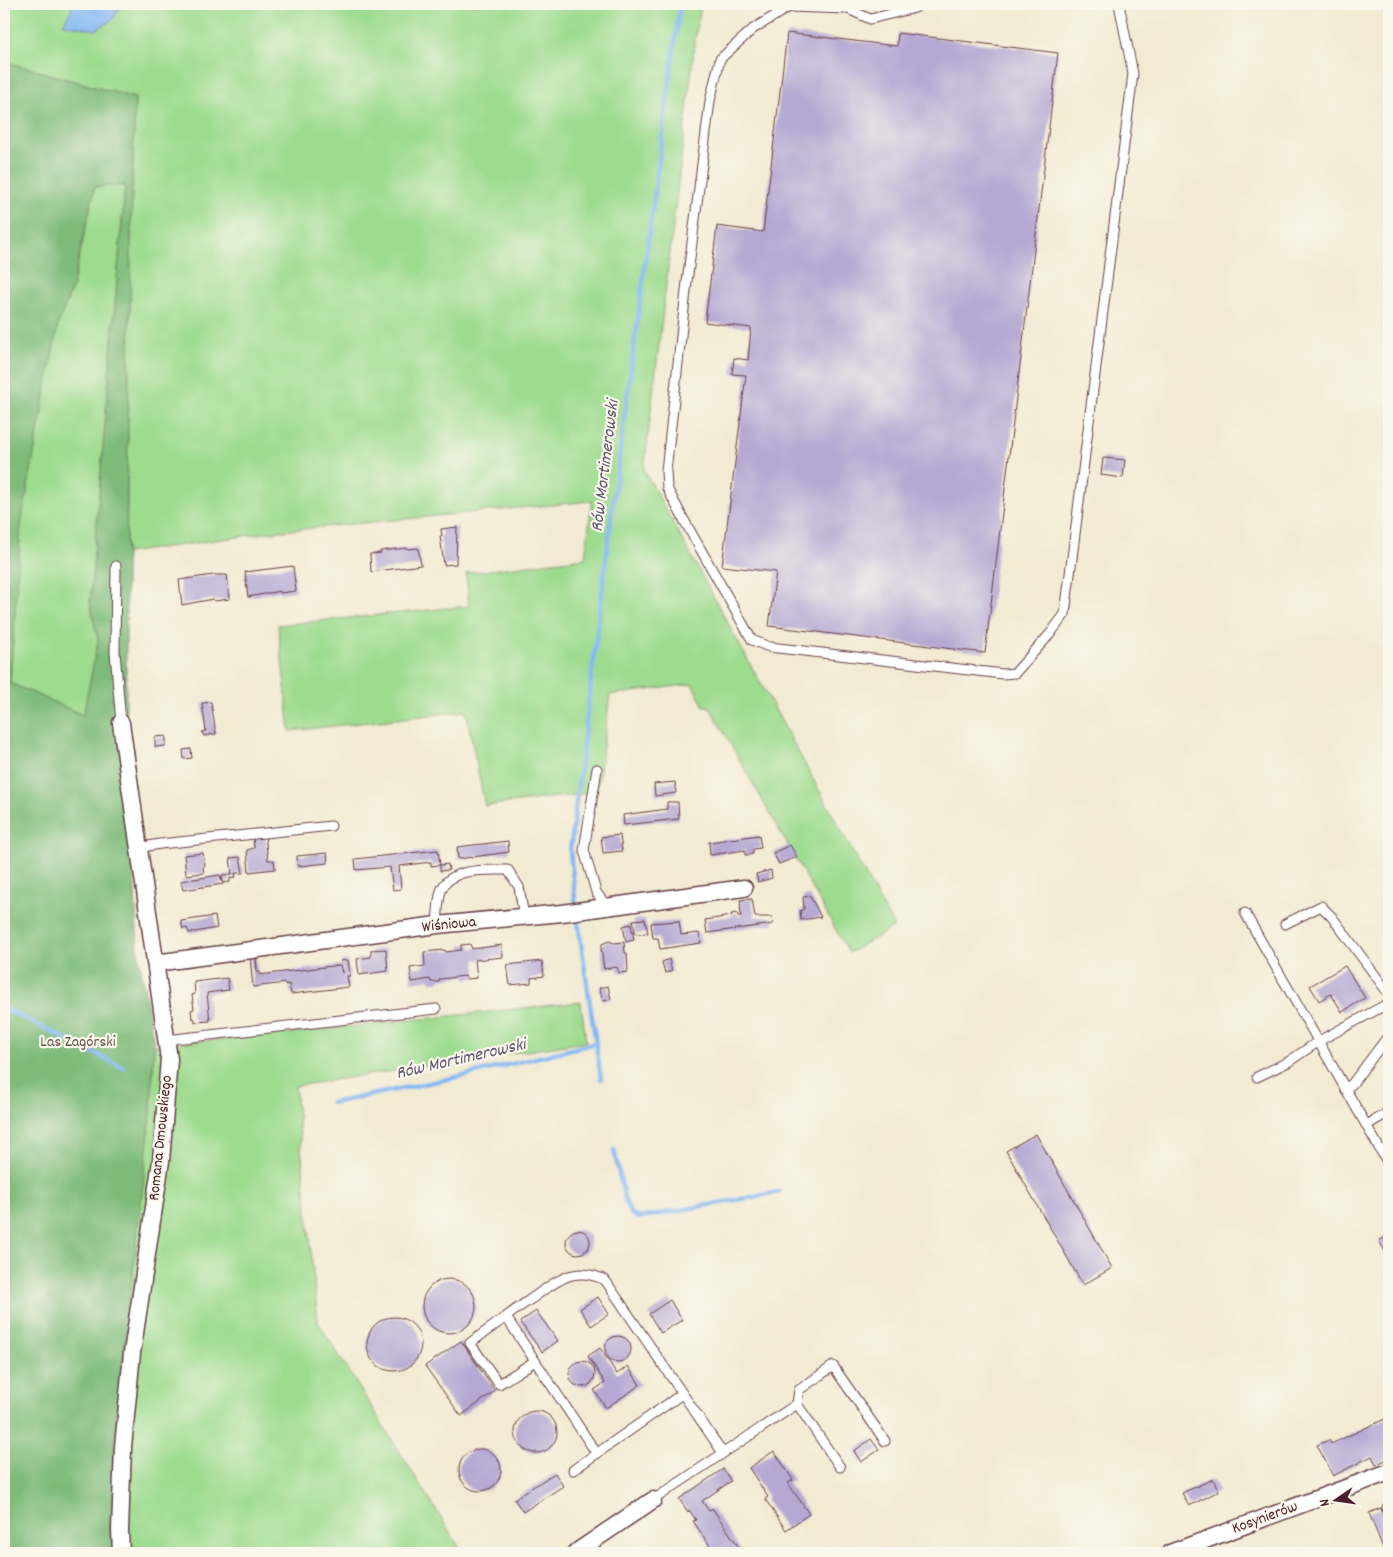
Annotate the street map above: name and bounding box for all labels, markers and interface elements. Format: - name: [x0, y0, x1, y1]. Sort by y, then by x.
- water label: Rów Mortimerowski: [586, 396, 627, 533]
- street label: Wiśniowa: [421, 911, 478, 939]
- park label: Las Zagórski: [40, 1031, 116, 1054]
- water label: Rów Mortimerowski: [394, 1032, 531, 1087]
- street label: Romana Dmowskiego: [143, 1074, 179, 1202]
- north arrow: [1310, 1474, 1360, 1524]
- street label: Kosynierów: [1229, 1495, 1301, 1541]
- text: N: [1315, 1497, 1336, 1508]

